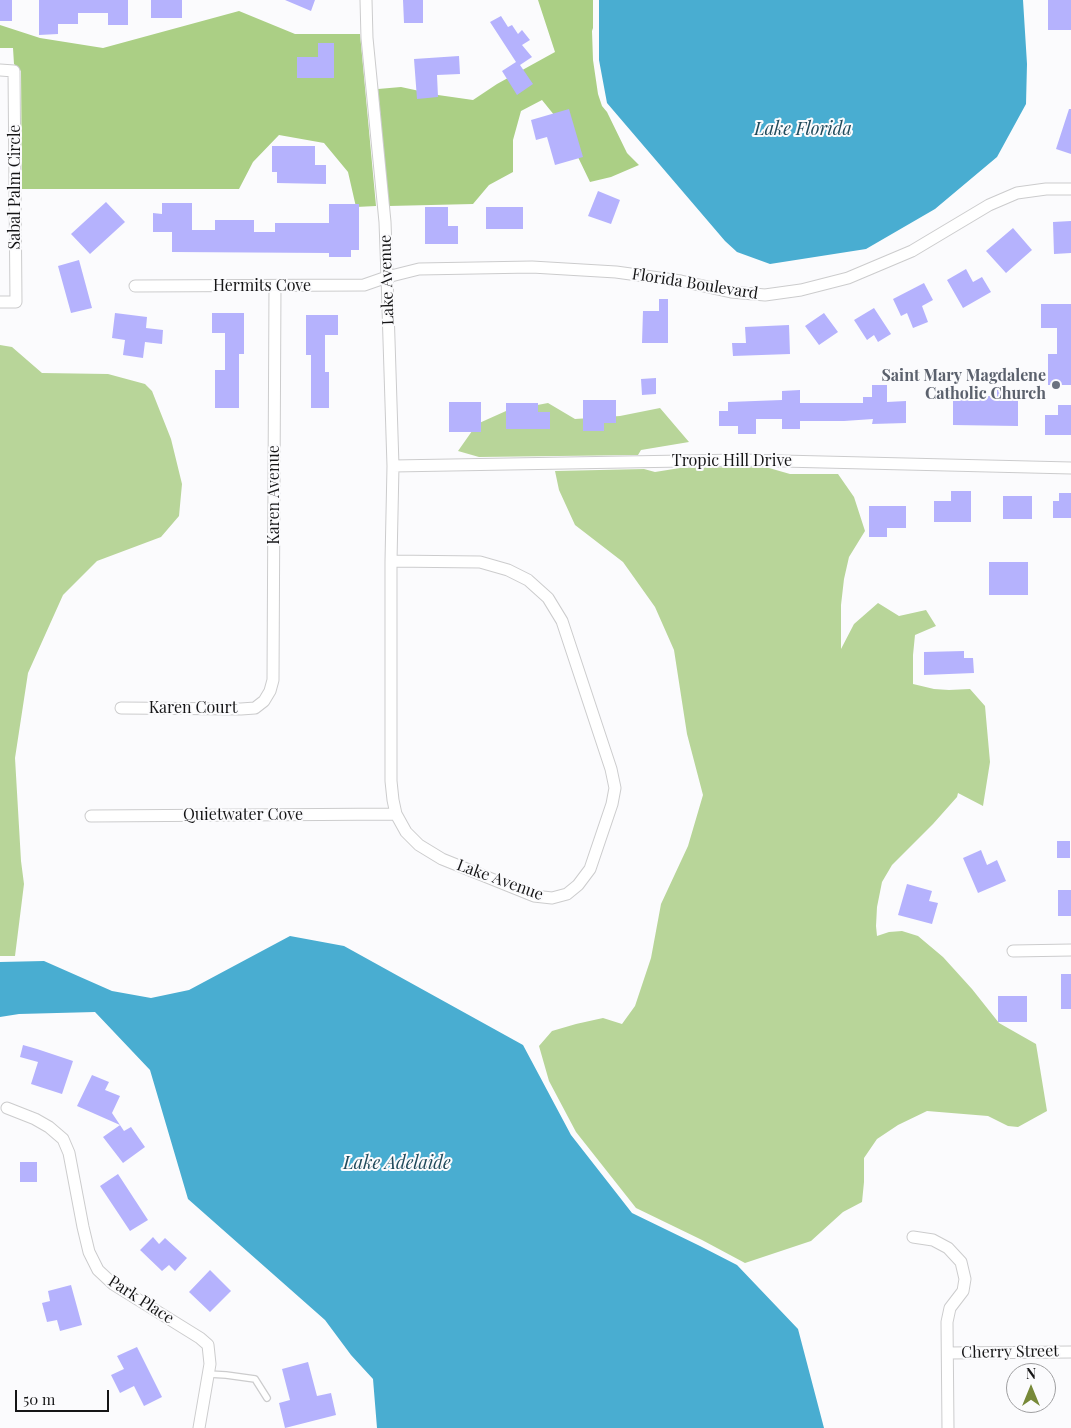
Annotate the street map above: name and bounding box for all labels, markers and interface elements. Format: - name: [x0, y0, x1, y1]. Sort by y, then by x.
- water label: Lake Florida: [754, 118, 852, 140]
- street label: Sabal Palm Circle: [5, 125, 25, 249]
- street label: Lake Avenue: [376, 234, 398, 326]
- street label: Florida Boulevard: [631, 265, 759, 303]
- street label: Hermits Cove: [213, 276, 311, 296]
- place label: Saint Mary Magdalene Catholic Church: [881, 366, 1046, 404]
- marker: Saint Mary Magdalene Catholic Church: [1050, 379, 1062, 391]
- street label: Karen Avenue: [264, 445, 284, 545]
- street label: Tropic Hill Drive: [672, 451, 792, 471]
- street label: Karen Court: [149, 698, 237, 718]
- street label: Quietwater Cove: [183, 805, 303, 825]
- street label: Lake Avenue: [454, 855, 546, 905]
- water label: Lake Adelaide: [343, 1152, 451, 1174]
- street label: Park Place: [105, 1272, 177, 1328]
- street label: Cherry Street: [961, 1342, 1059, 1362]
- north arrow: [1006, 1363, 1056, 1413]
- text: N: [1026, 1364, 1036, 1383]
- scale bar: [18, 1380, 111, 1412]
- text: 50 m: [23, 1389, 55, 1409]

